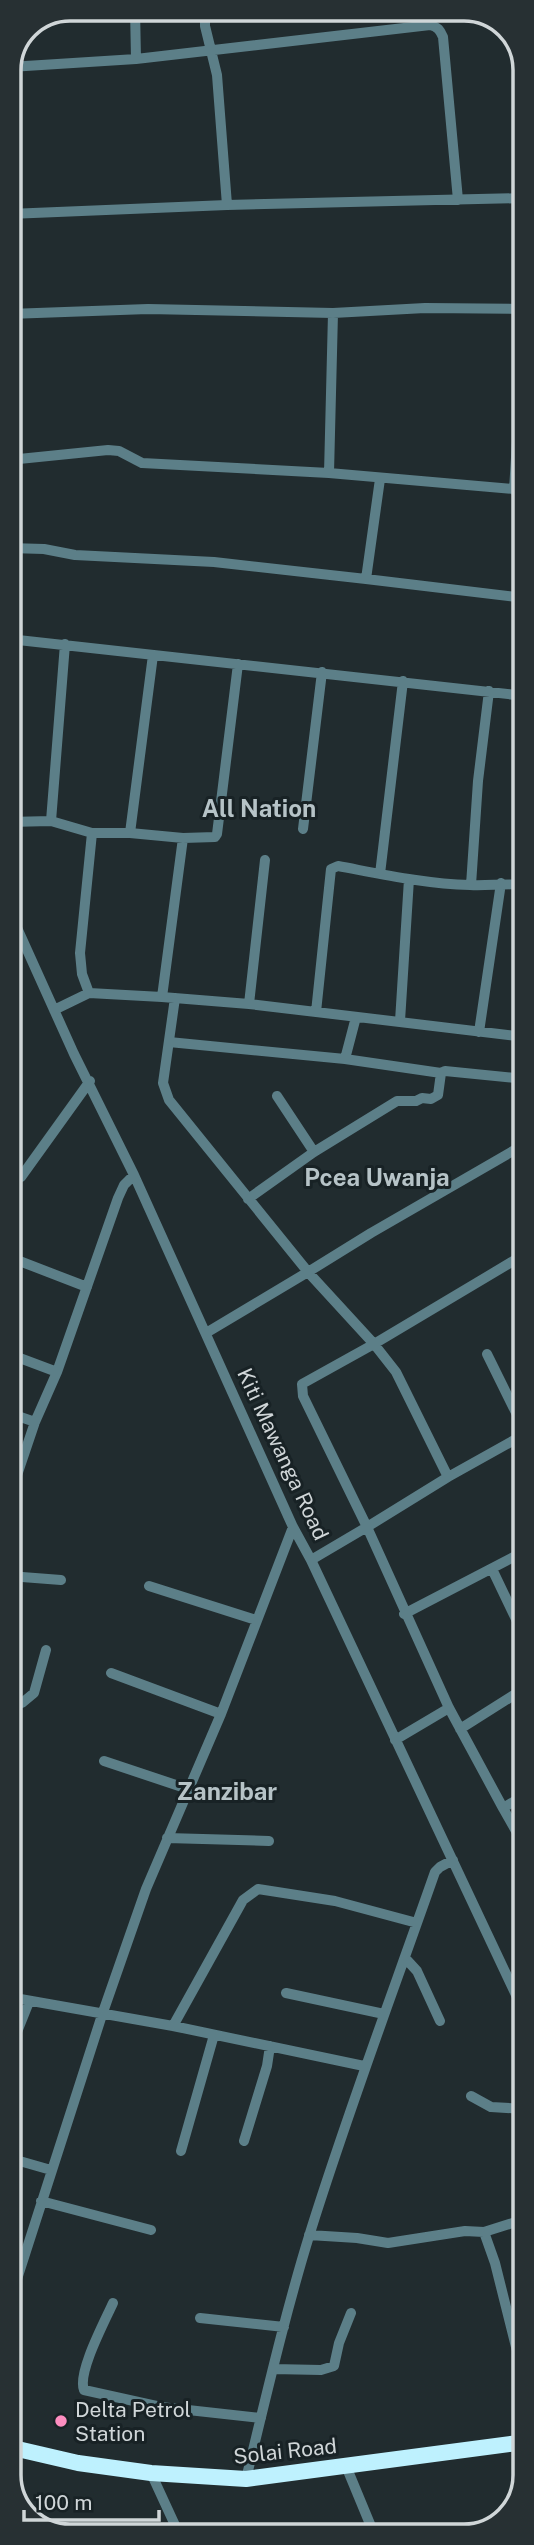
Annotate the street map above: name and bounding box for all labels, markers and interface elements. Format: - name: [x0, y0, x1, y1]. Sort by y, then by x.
- district label: All Nation: [202, 794, 316, 822]
- district label: Pcea Uwanja: [304, 1163, 450, 1191]
- street label: Kiti Mawanga Road: [232, 1364, 334, 1544]
- district label: Zanzibar: [177, 1777, 277, 1805]
- place label: Delta Petrol Station: [75, 2397, 191, 2446]
- marker: Delta Petrol Station: [53, 2413, 69, 2429]
- street label: Solai Road: [232, 2433, 338, 2469]
- scale bar: [24, 2478, 159, 2522]
- text: 100 m: [35, 2490, 92, 2515]

